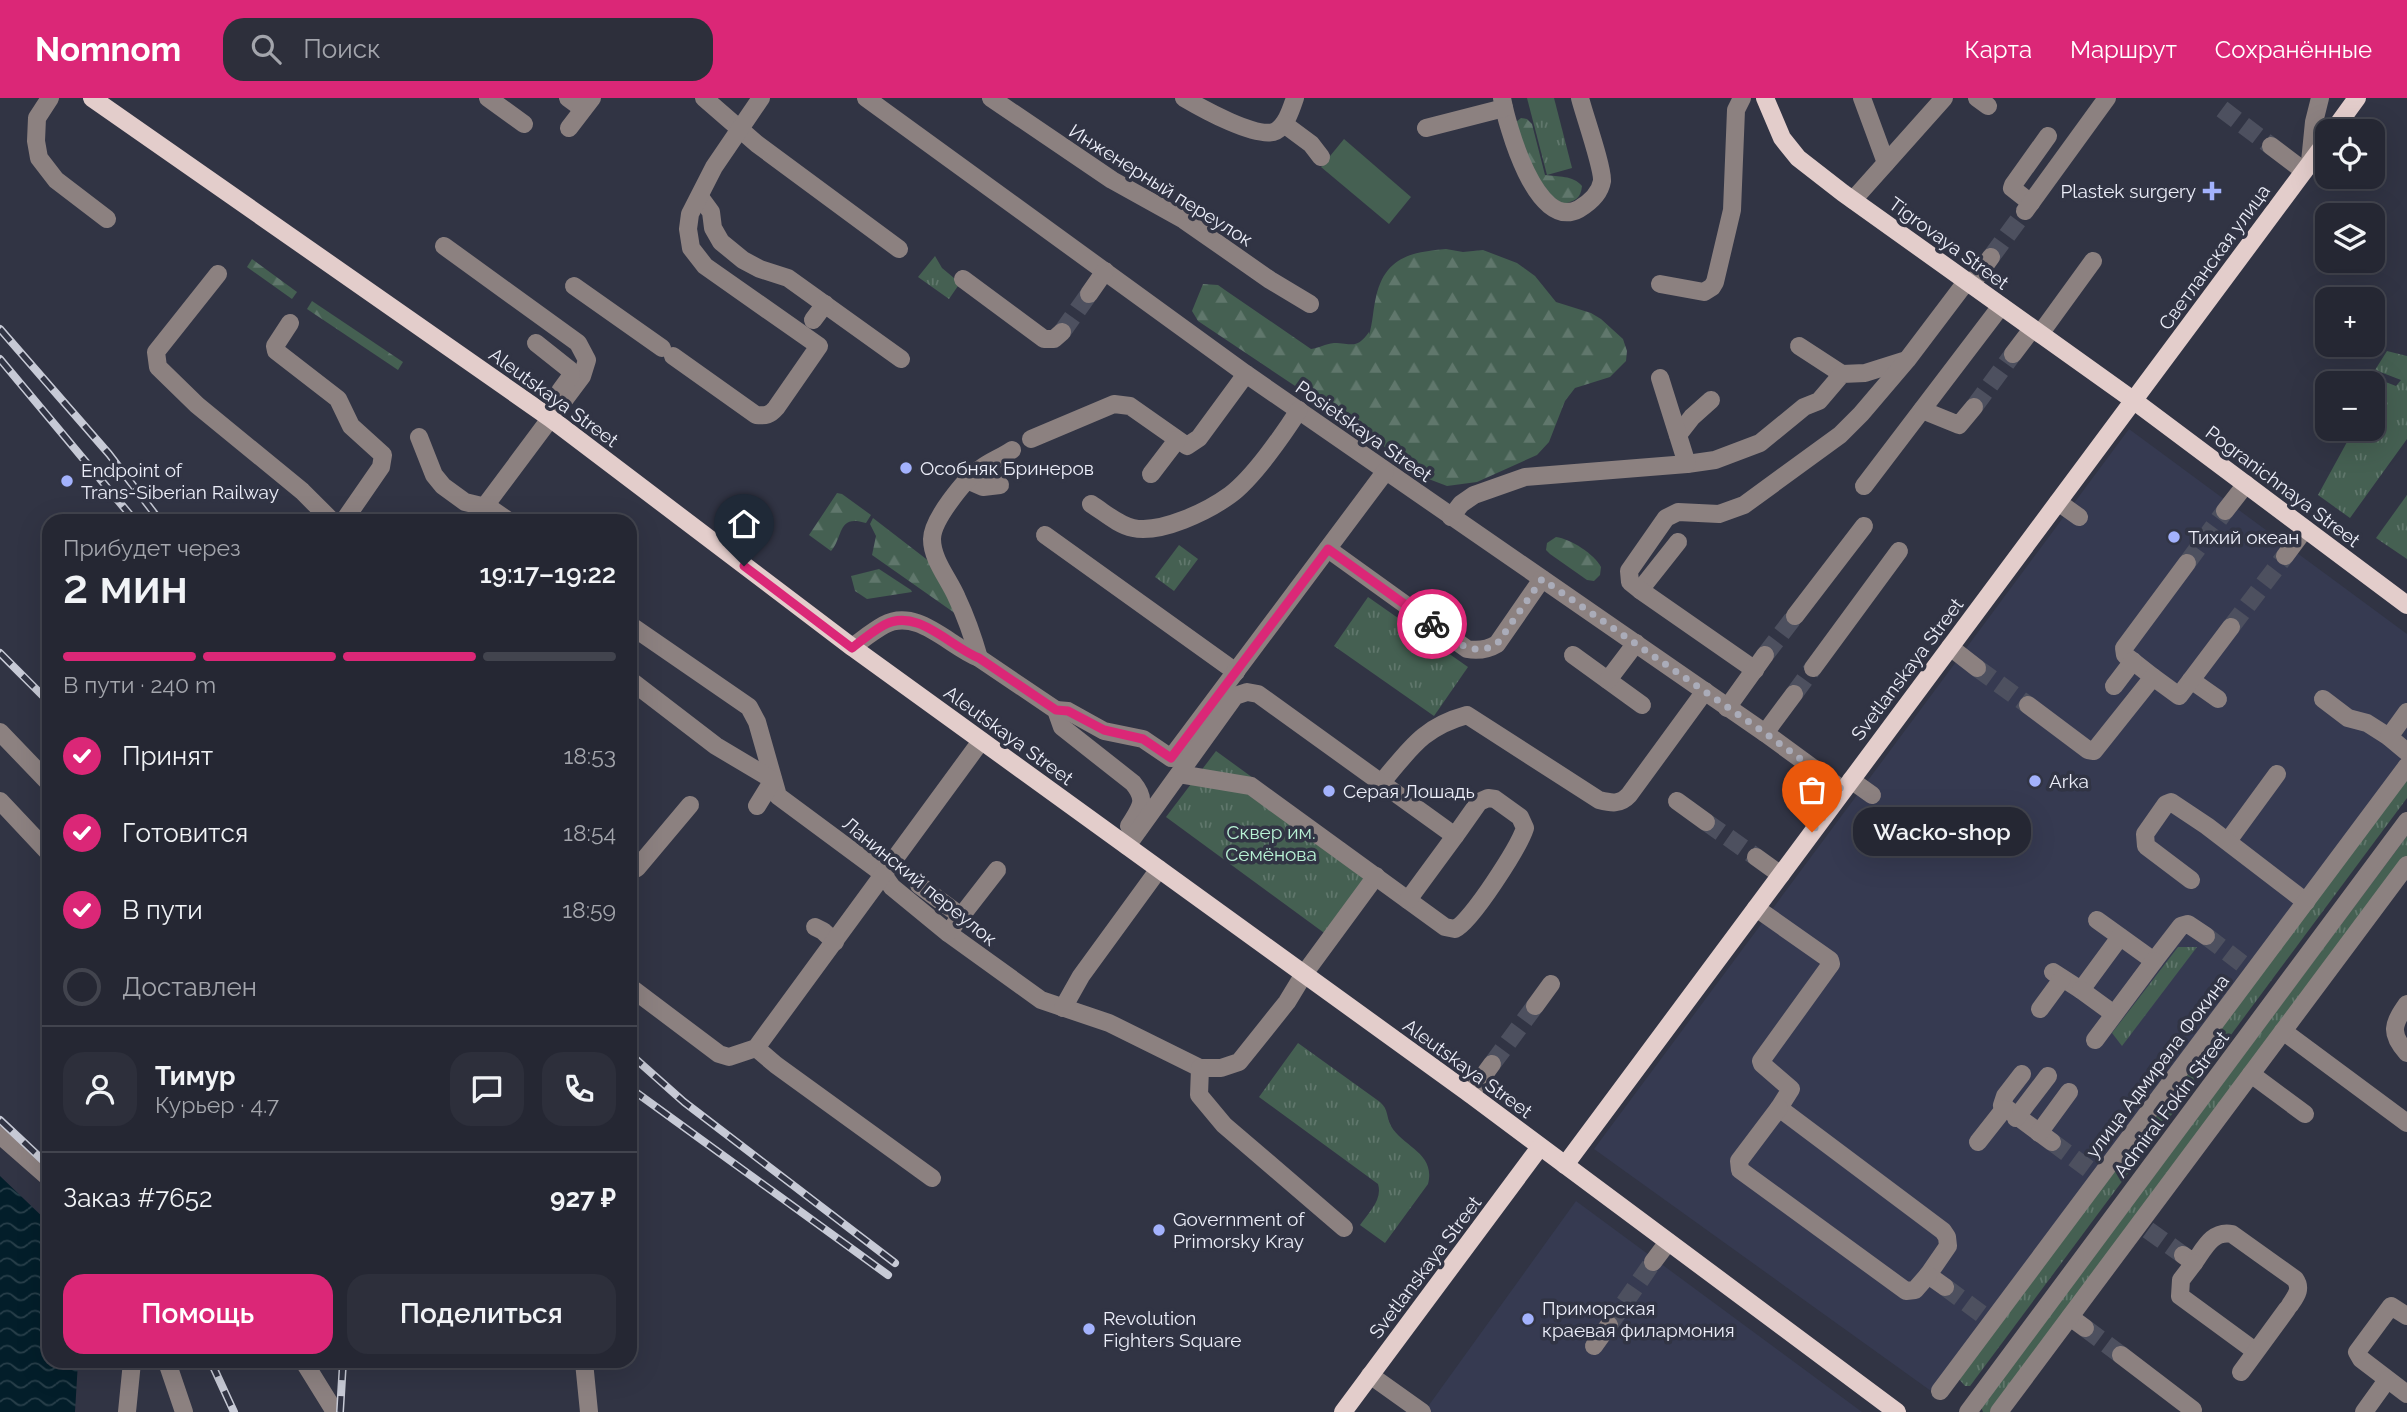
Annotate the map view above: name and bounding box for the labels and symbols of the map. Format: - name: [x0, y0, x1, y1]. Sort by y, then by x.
- street label: Инженерный переулок: [1065, 119, 1257, 251]
- place label: Plastek surgery: [2060, 180, 2196, 202]
- street label: Светланская улица: [2154, 180, 2274, 334]
- marker: Plastek surgery: [2202, 181, 2222, 201]
- street label: Tigrovaya Street: [1885, 192, 2014, 294]
- street label: Aleutskaya Street: [485, 343, 623, 452]
- street label: Posietskaya Street: [1292, 376, 1437, 487]
- street label: Pogranichnaya Street: [2202, 421, 2365, 552]
- place label: Особняк Бринеров: [920, 457, 1094, 479]
- place label: Endpoint of Trans-Siberian Railway: [81, 459, 279, 503]
- marker: Особняк Бринеров: [898, 460, 914, 476]
- marker: Endpoint of Trans-Siberian Railway: [59, 473, 75, 489]
- pin: [714, 494, 774, 566]
- place label: Тихий океан: [2188, 526, 2299, 548]
- marker: Тихий океан: [2166, 529, 2182, 545]
- courier: [1397, 589, 1467, 659]
- street label: Svetlanskaya Street: [1846, 593, 1968, 744]
- street label: Aleutskaya Street: [940, 681, 1078, 790]
- pin: [1782, 760, 1842, 832]
- place label: Arka: [2049, 770, 2089, 792]
- marker: Arka: [2027, 773, 2043, 789]
- place label: Серая Лошадь: [1343, 780, 1475, 802]
- marker: Серая Лошадь: [1321, 783, 1337, 799]
- callout: Wacko-shop: [1854, 808, 2032, 856]
- street label: Ланинский переулок: [838, 812, 1002, 950]
- park label: Сквер им. Семёнова: [1225, 821, 1317, 865]
- street label: улица Адмирала Фокина: [2081, 970, 2233, 1162]
- street label: Aleutskaya Street: [1399, 1014, 1537, 1123]
- street label: Admiral Fokin Street: [2109, 1026, 2233, 1181]
- street label: Svetlanskaya Street: [1364, 1191, 1486, 1342]
- place label: Government of Primorsky Kray: [1173, 1208, 1305, 1252]
- marker: Government of Primorsky Kray: [1151, 1222, 1167, 1238]
- place label: Приморская краевая филармония: [1542, 1297, 1735, 1341]
- place label: Revolution Fighters Square: [1103, 1307, 1242, 1351]
- marker: Приморская краевая филармония: [1520, 1311, 1536, 1327]
- marker: Revolution Fighters Square: [1081, 1321, 1097, 1337]

